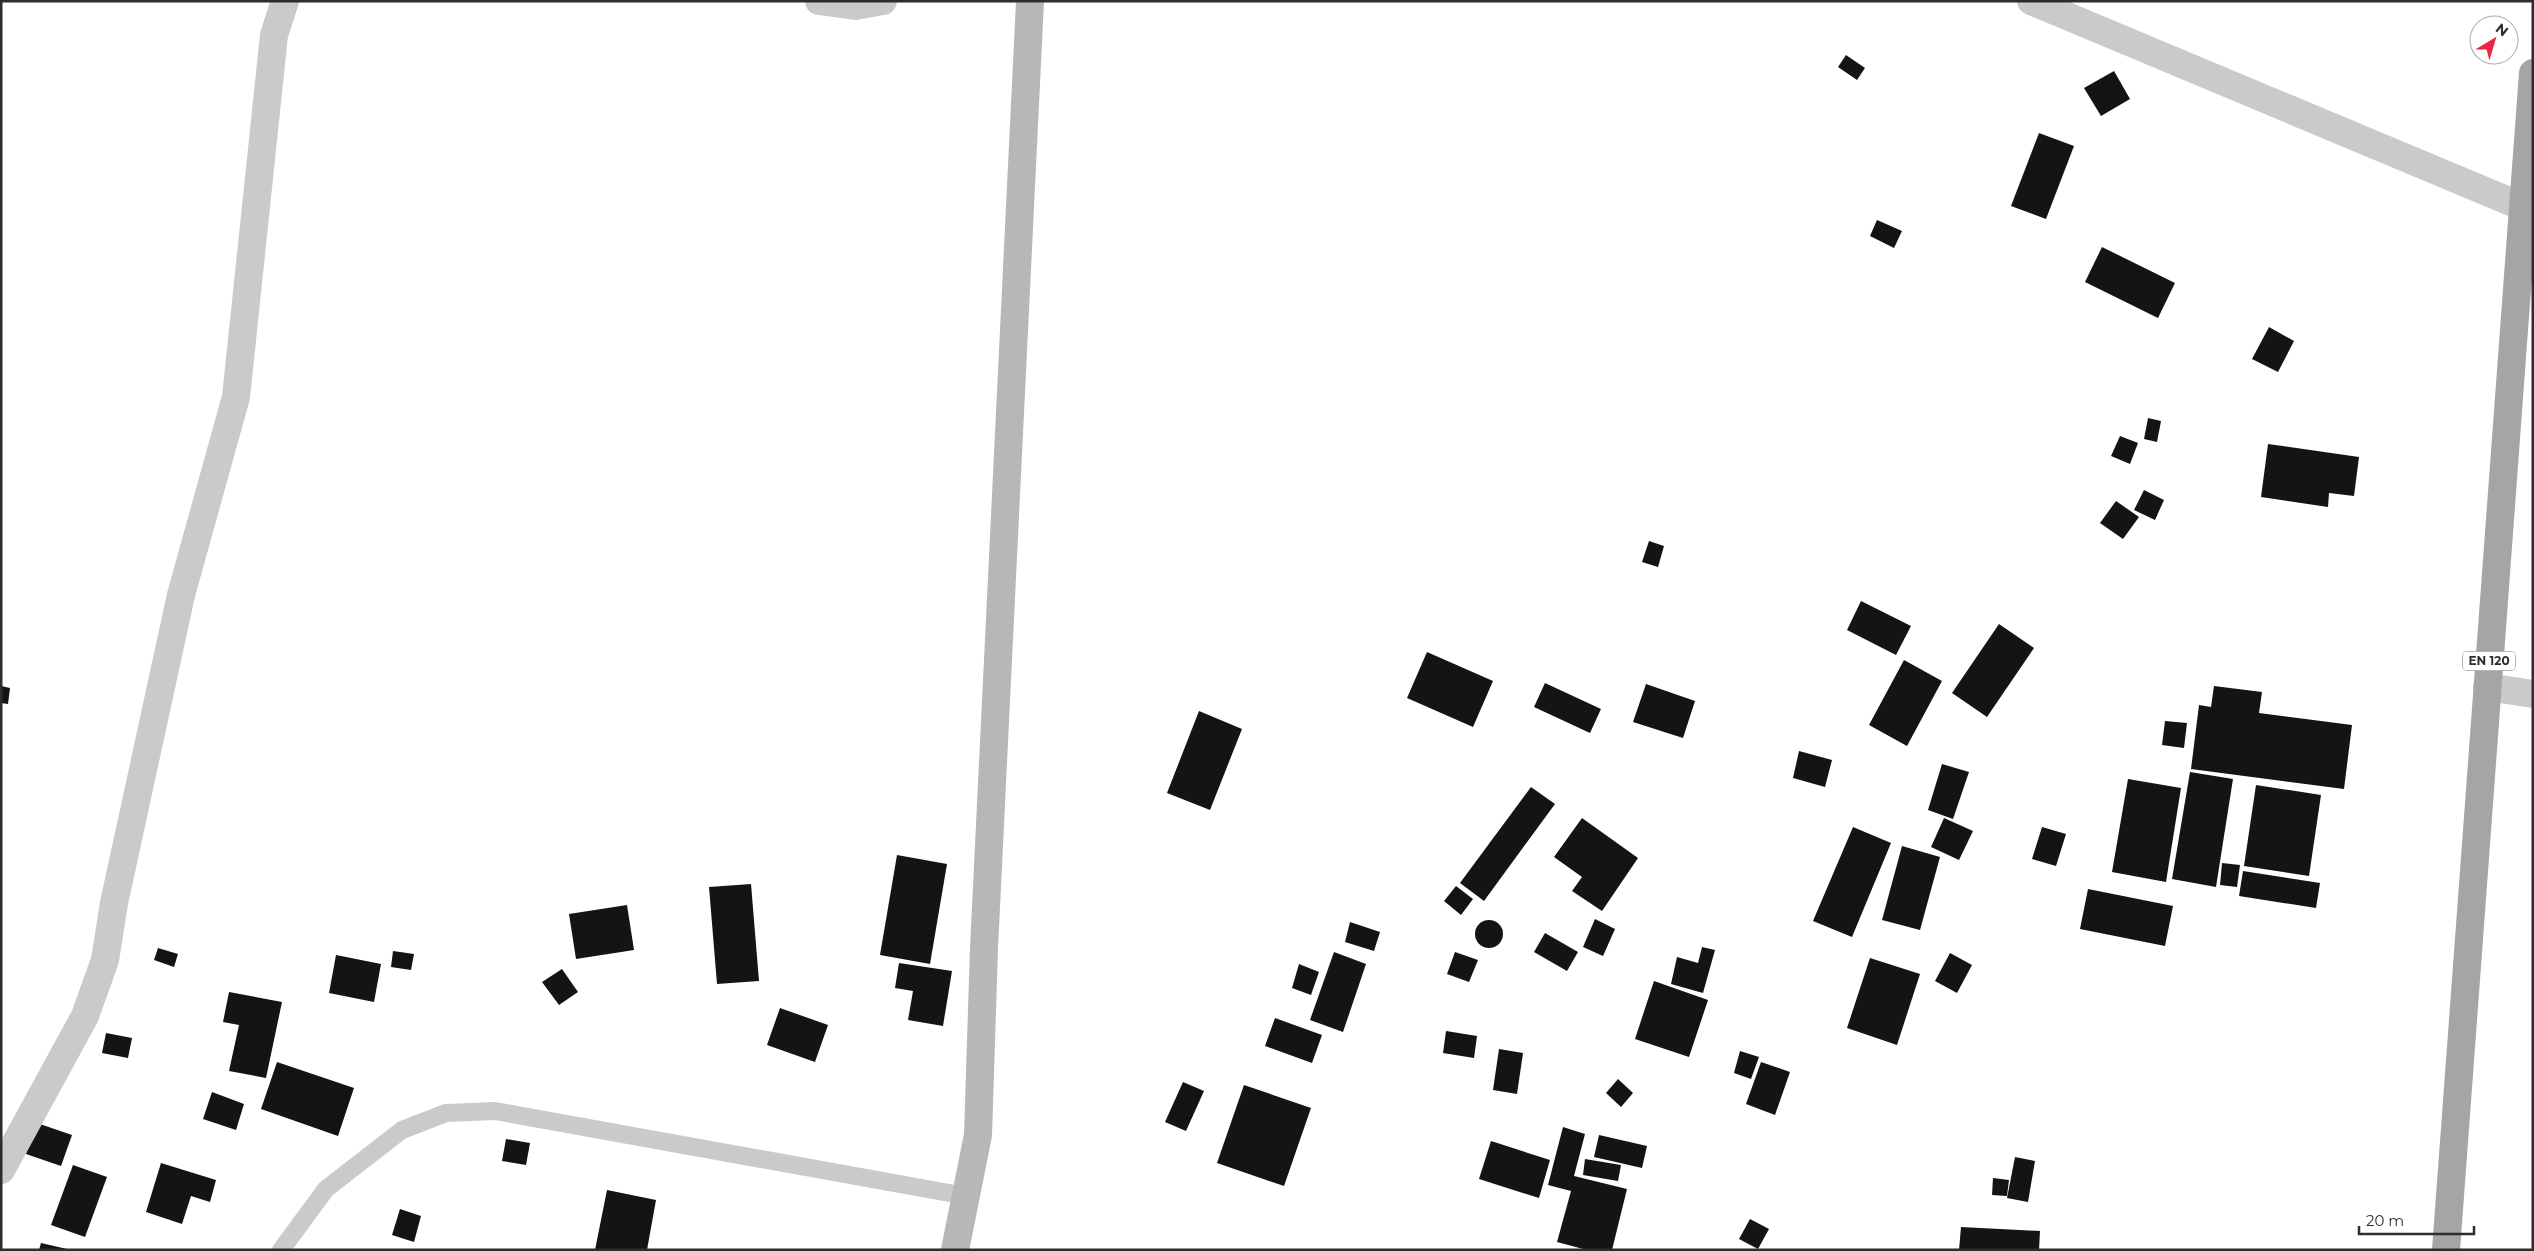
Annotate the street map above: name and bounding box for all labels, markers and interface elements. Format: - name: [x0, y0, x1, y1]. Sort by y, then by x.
- north arrow: [2469, 15, 2519, 65]
- text: N: [2492, 19, 2512, 40]
- road number: EN 120: [2463, 651, 2515, 670]
- scale bar: [2359, 1204, 2474, 1236]
- text: 20 m: [2366, 1211, 2404, 1230]

